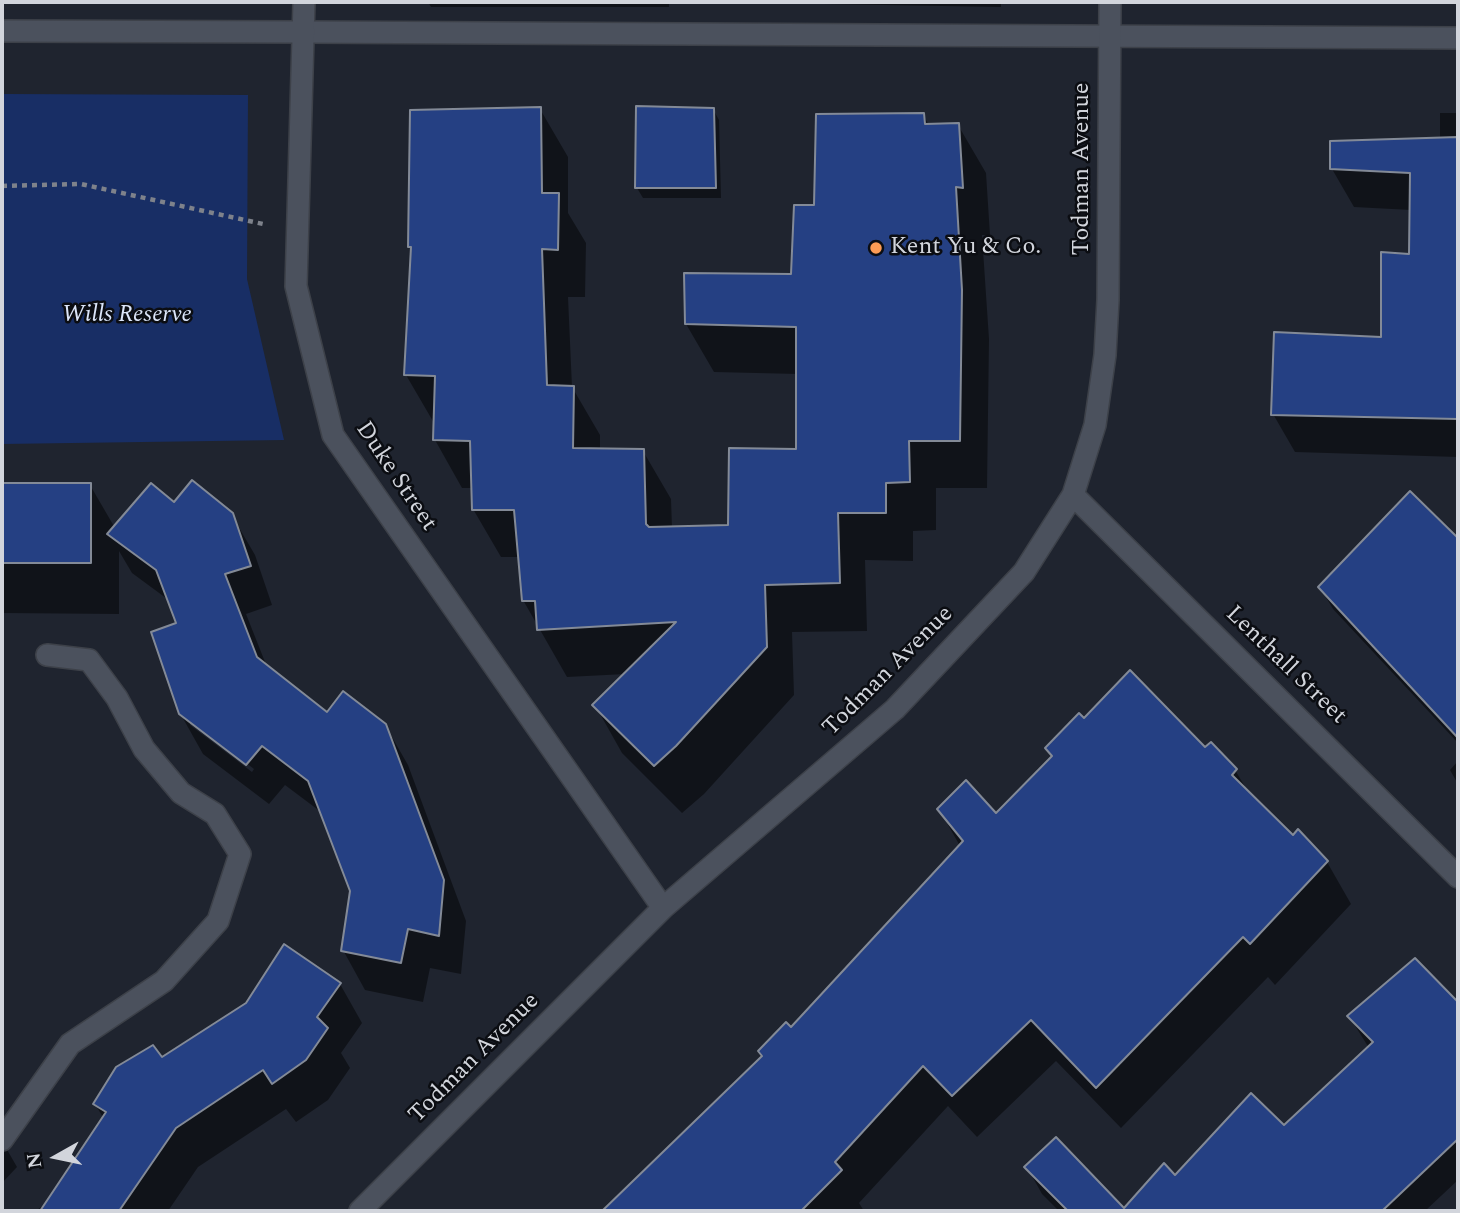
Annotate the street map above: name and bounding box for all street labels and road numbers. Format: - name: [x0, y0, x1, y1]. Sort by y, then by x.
- street label: Todman Avenue: [1069, 83, 1097, 255]
- street label: Duke Street: [348, 417, 442, 537]
- street label: Todman Avenue: [818, 601, 960, 743]
- street label: Lenthall Street: [1218, 601, 1352, 731]
- street label: Todman Avenue: [404, 988, 546, 1130]

